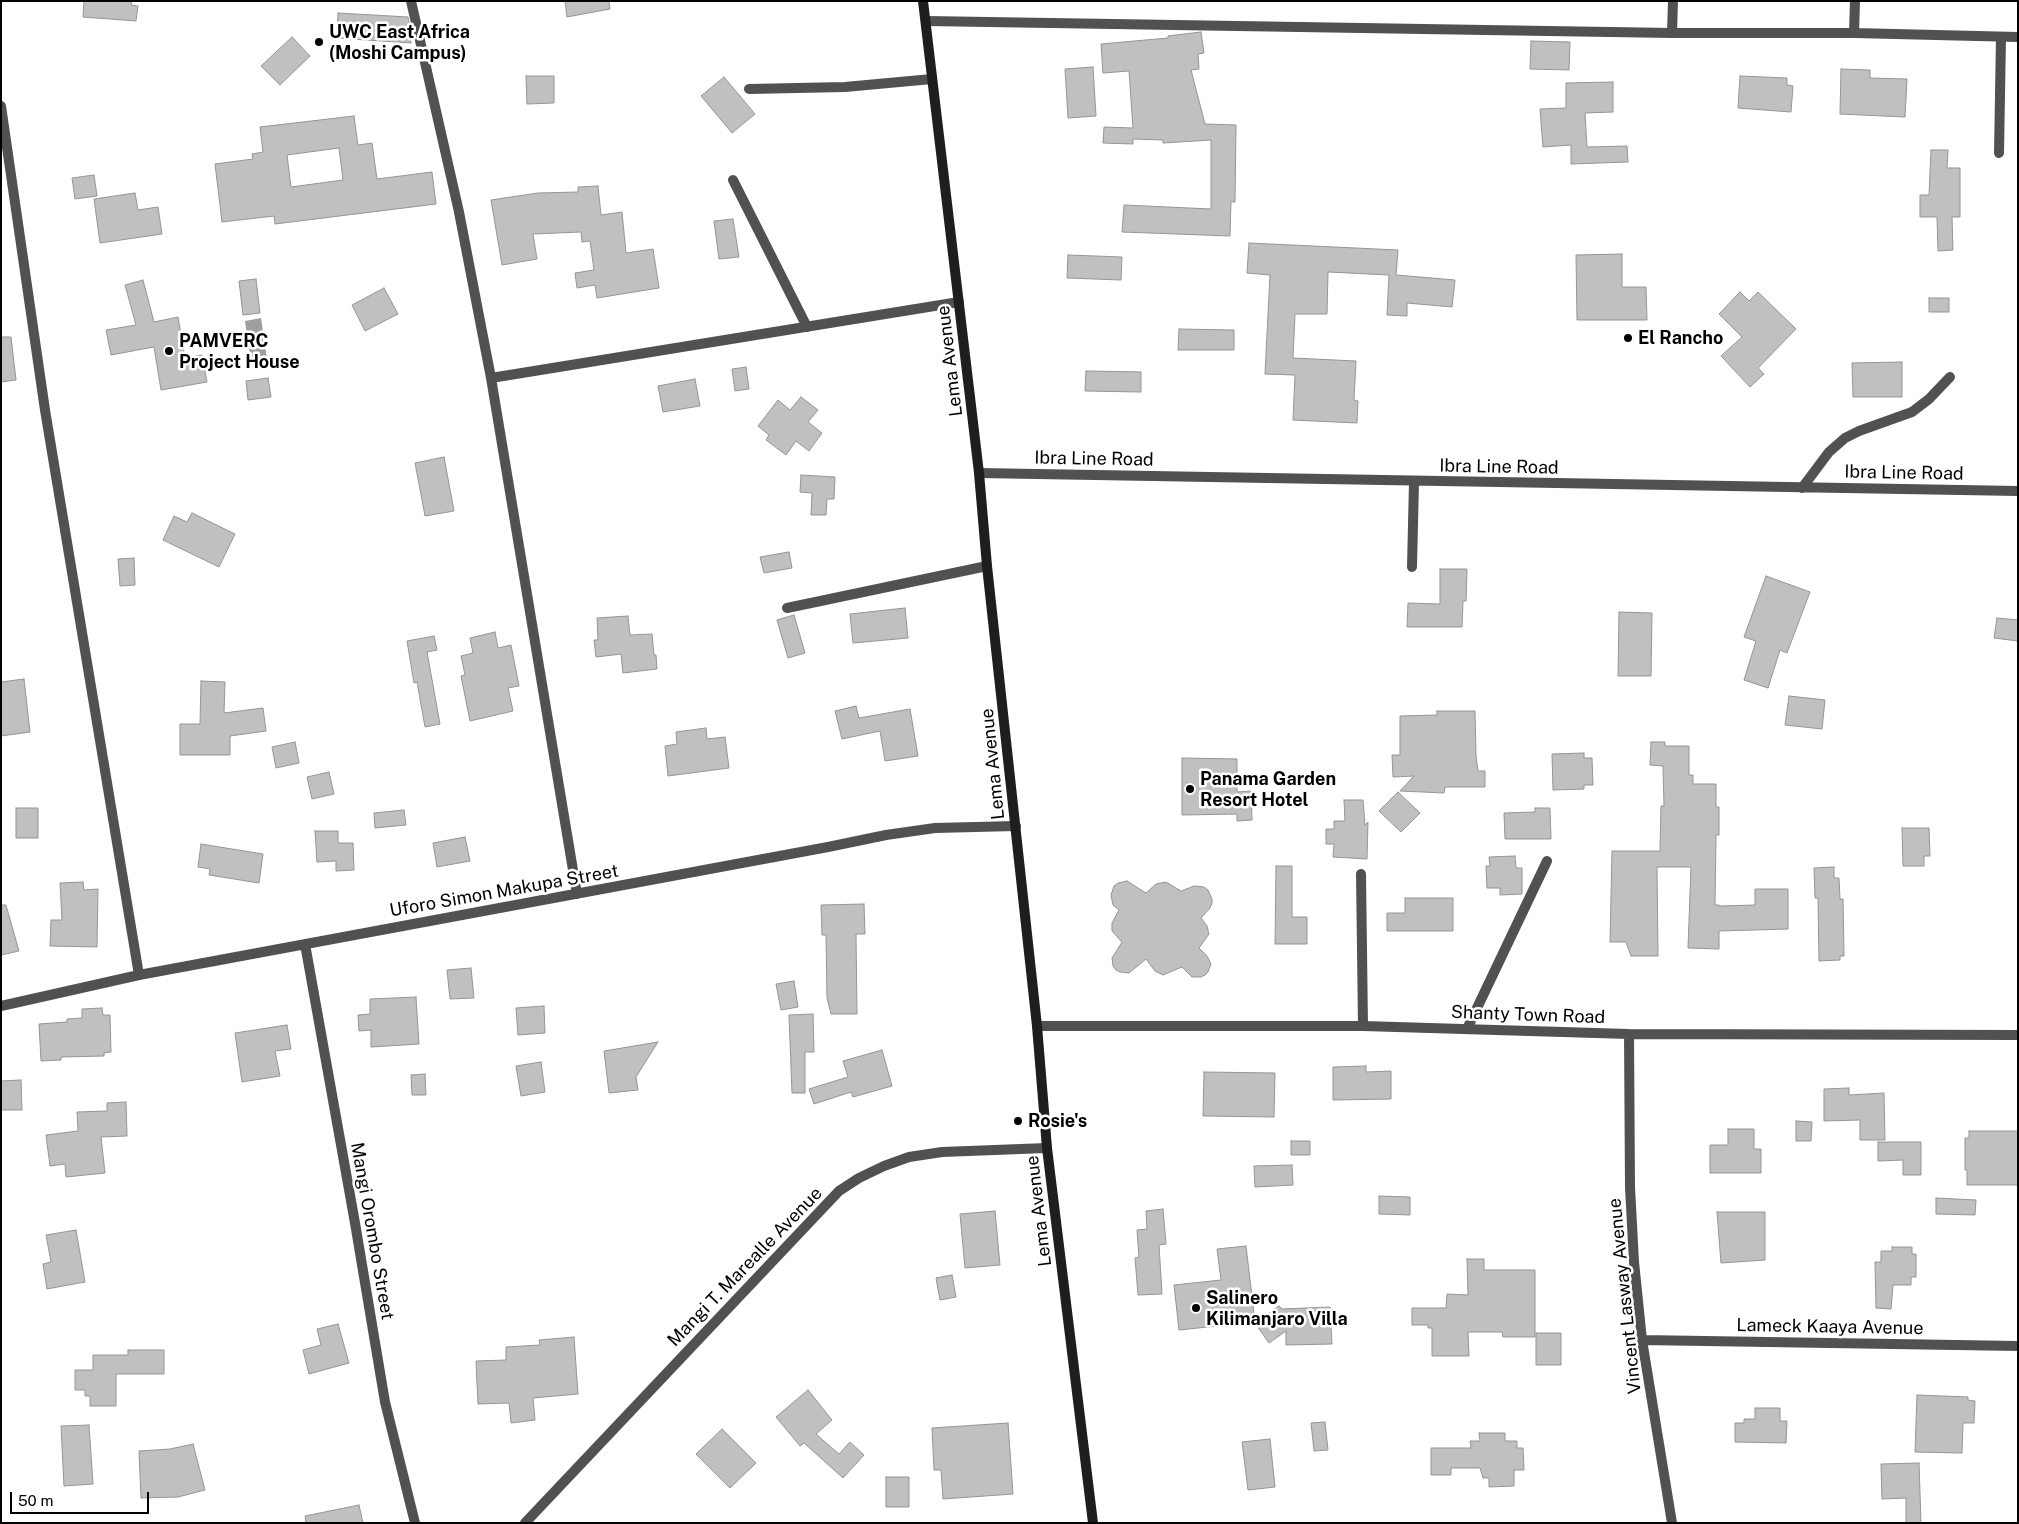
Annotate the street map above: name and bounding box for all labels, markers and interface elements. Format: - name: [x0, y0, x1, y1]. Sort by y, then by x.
- place label: UWC East Africa (Moshi Campus): [329, 21, 470, 64]
- marker: UWC East Africa (Moshi Campus): [313, 36, 325, 48]
- street label: Lema Avenue: [932, 304, 968, 418]
- place label: El Rancho: [1638, 327, 1723, 349]
- place label: PAMVERC Project House: [179, 330, 300, 372]
- marker: El Rancho: [1622, 332, 1634, 344]
- marker: PAMVERC Project House: [163, 345, 175, 357]
- street label: Ibra Line Road: [1034, 447, 1154, 471]
- street label: Ibra Line Road: [1439, 455, 1559, 479]
- street label: Ibra Line Road: [1844, 461, 1964, 485]
- street label: Lema Avenue: [976, 707, 1010, 821]
- place label: Panama Garden Resort Hotel: [1200, 768, 1336, 811]
- marker: Panama Garden Resort Hotel: [1184, 783, 1196, 795]
- street label: Uforo Simon Makupa Street: [388, 860, 620, 922]
- street label: Shanty Town Road: [1451, 1002, 1605, 1028]
- place label: Rosie's: [1028, 1110, 1087, 1132]
- marker: Rosie's: [1012, 1115, 1024, 1127]
- street label: Mangi Orombo Street: [346, 1141, 398, 1321]
- street label: Lema Avenue: [1021, 1154, 1057, 1268]
- street label: Mangi T. Marealle Avenue: [663, 1183, 827, 1351]
- street label: Vincent Lasway Avenue: [1604, 1197, 1646, 1395]
- place label: Salinero Kilimanjaro Villa: [1206, 1287, 1348, 1330]
- marker: Salinero Kilimanjaro Villa: [1190, 1302, 1202, 1314]
- street label: Lameck Kaaya Avenue: [1736, 1315, 1924, 1339]
- scale bar: [12, 1482, 151, 1514]
- text: 50 m: [18, 1492, 53, 1509]

